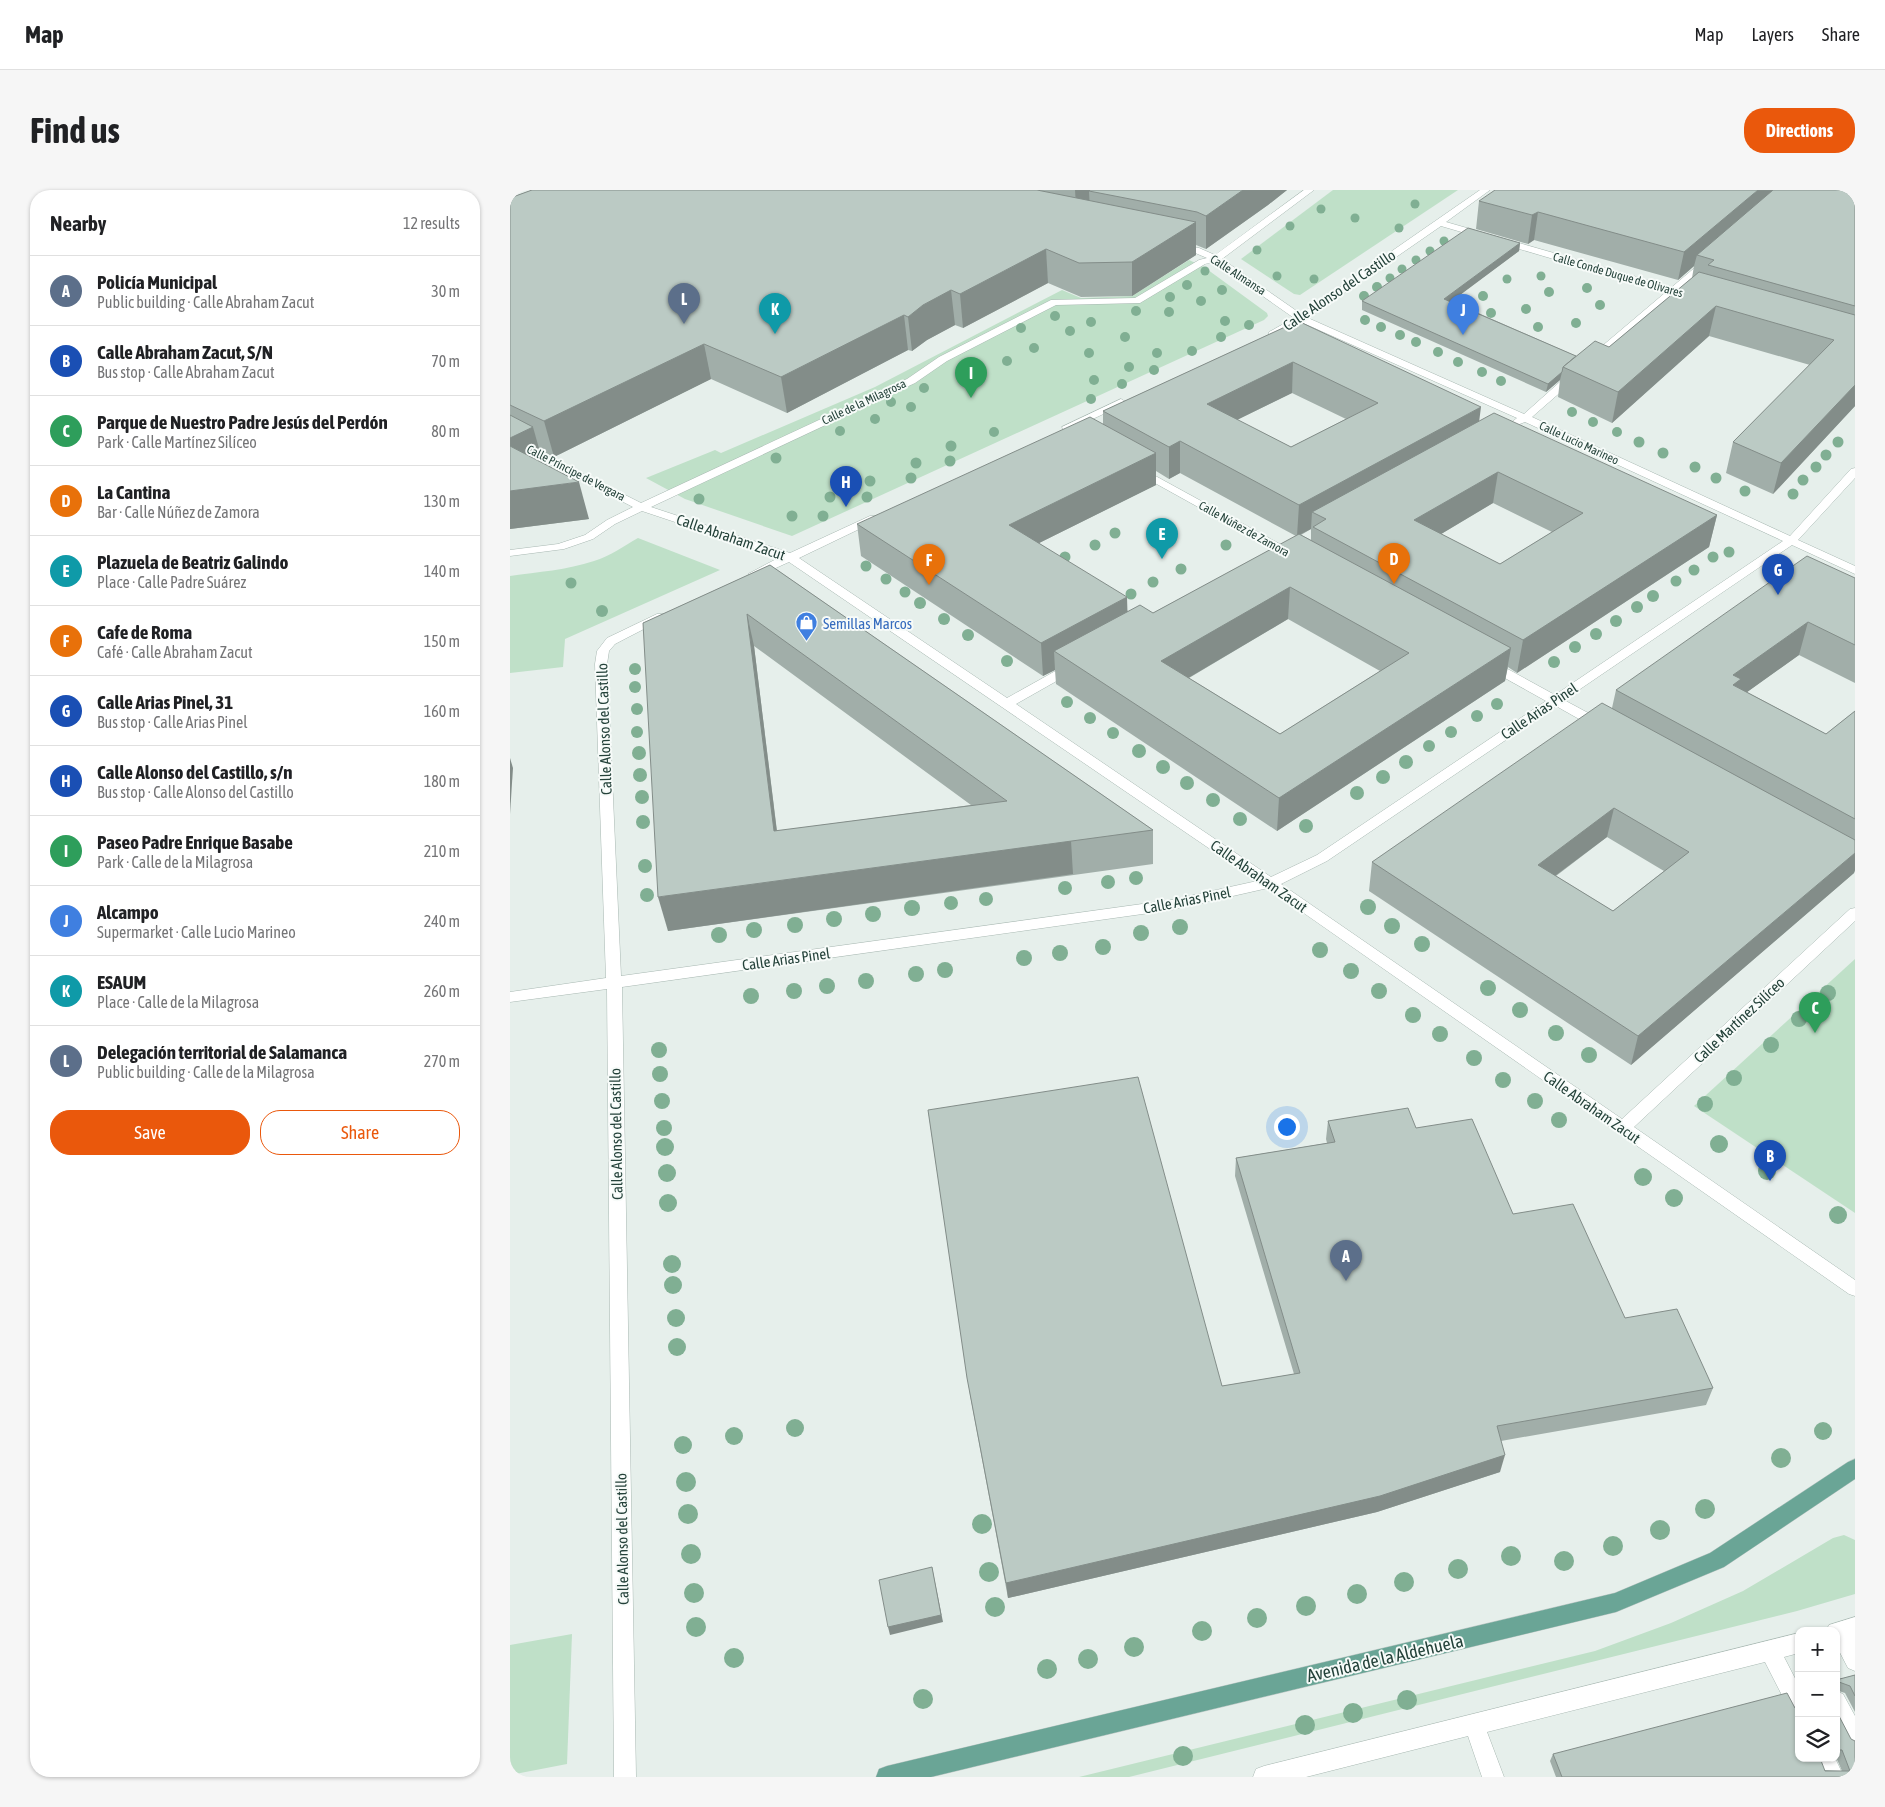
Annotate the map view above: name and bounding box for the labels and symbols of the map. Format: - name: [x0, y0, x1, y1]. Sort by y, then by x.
- street label: Calle Alonso del Castillo: [1280, 246, 1398, 334]
- street label: Calle Conde Duque de Olivares: [1551, 250, 1685, 300]
- street label: Calle Almansa: [1208, 252, 1268, 298]
- pin: L: [668, 283, 700, 324]
- pin: K: [759, 293, 791, 334]
- pin: J: [1447, 294, 1479, 335]
- pin: I: [955, 357, 987, 398]
- street label: Calle de la Milagrosa: [820, 376, 908, 428]
- street label: Calle Lucio Marineo: [1537, 418, 1621, 468]
- street label: Calle Príncipe de Vergara: [524, 442, 628, 504]
- pin: H: [830, 466, 862, 507]
- street label: Calle Núñez de Zamora: [1196, 498, 1292, 560]
- street label: Calle Abraham Zacut: [674, 510, 788, 564]
- pin: E: [1146, 518, 1178, 559]
- pin: D: [1378, 543, 1410, 584]
- pin: F: [913, 544, 945, 585]
- pin: G: [1762, 554, 1794, 595]
- shop icon: Semillas Marcos: [795, 611, 819, 642]
- place label: Semillas Marcos: [823, 615, 912, 632]
- street label: Calle Alonso del Castillo: [593, 663, 615, 795]
- street label: Calle Arias Pinel: [1498, 679, 1580, 743]
- street label: Calle Abraham Zacut: [1207, 836, 1311, 916]
- street label: Calle Arias Pinel: [1142, 883, 1232, 917]
- street label: Calle Arias Pinel: [741, 944, 831, 974]
- street label: Calle Martínez Silíceo: [1690, 974, 1788, 1066]
- pin: C: [1799, 992, 1831, 1033]
- street label: Calle Abraham Zacut: [1540, 1067, 1644, 1147]
- street label: Calle Alonso del Castillo: [606, 1068, 626, 1200]
- your location: [1274, 1114, 1300, 1140]
- pin: B: [1754, 1140, 1786, 1181]
- pin: A: [1330, 1240, 1362, 1281]
- street label: Calle Alonso del Castillo: [612, 1473, 632, 1605]
- street label: Avenida de la Aldehuela: [1305, 1630, 1465, 1686]

